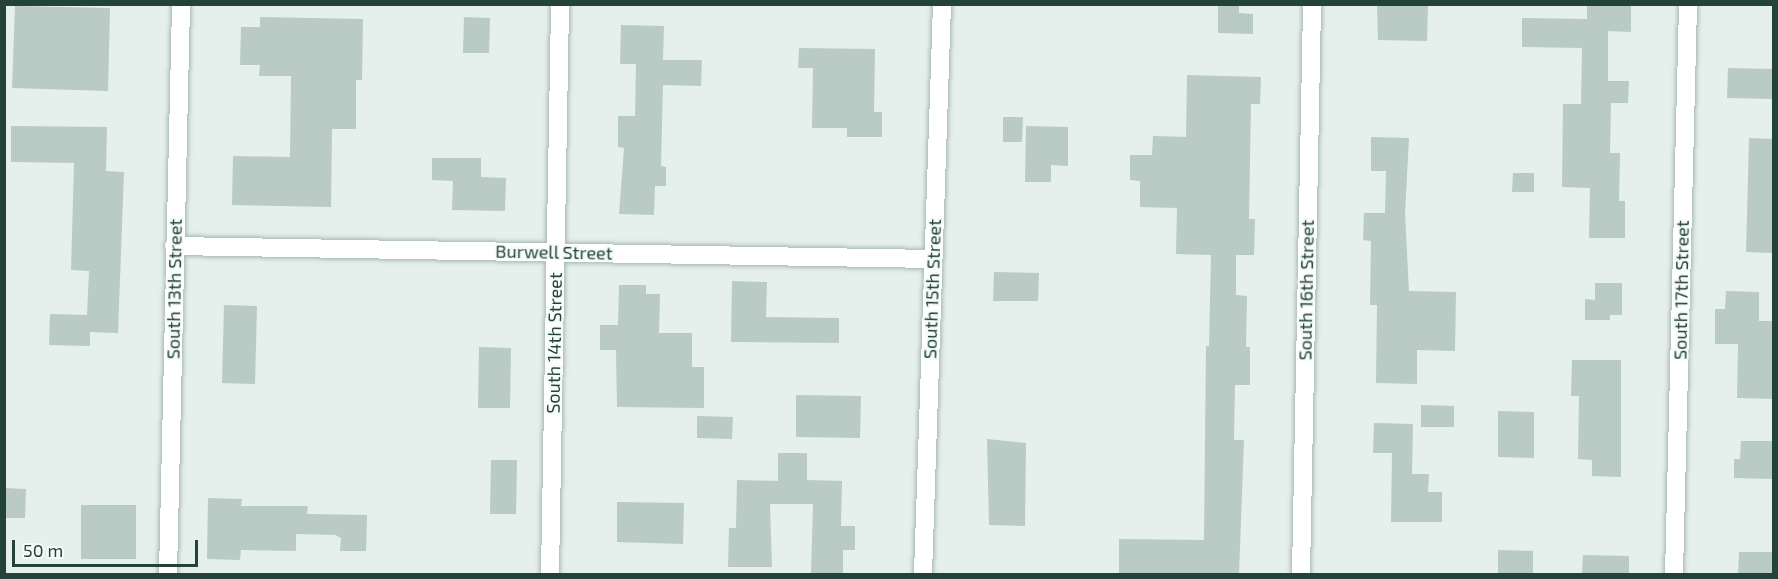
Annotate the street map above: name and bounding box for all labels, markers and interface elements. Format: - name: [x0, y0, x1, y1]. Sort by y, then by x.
- street label: South 13th Street: [162, 219, 186, 359]
- street label: South 15th Street: [919, 219, 945, 359]
- street label: South 16th Street: [1294, 219, 1318, 361]
- street label: South 17th Street: [1669, 220, 1693, 360]
- street label: Burwell Street: [495, 240, 613, 264]
- street label: South 14th Street: [542, 272, 566, 414]
- scale bar: [15, 528, 201, 566]
- text: 50 m: [23, 539, 63, 561]

